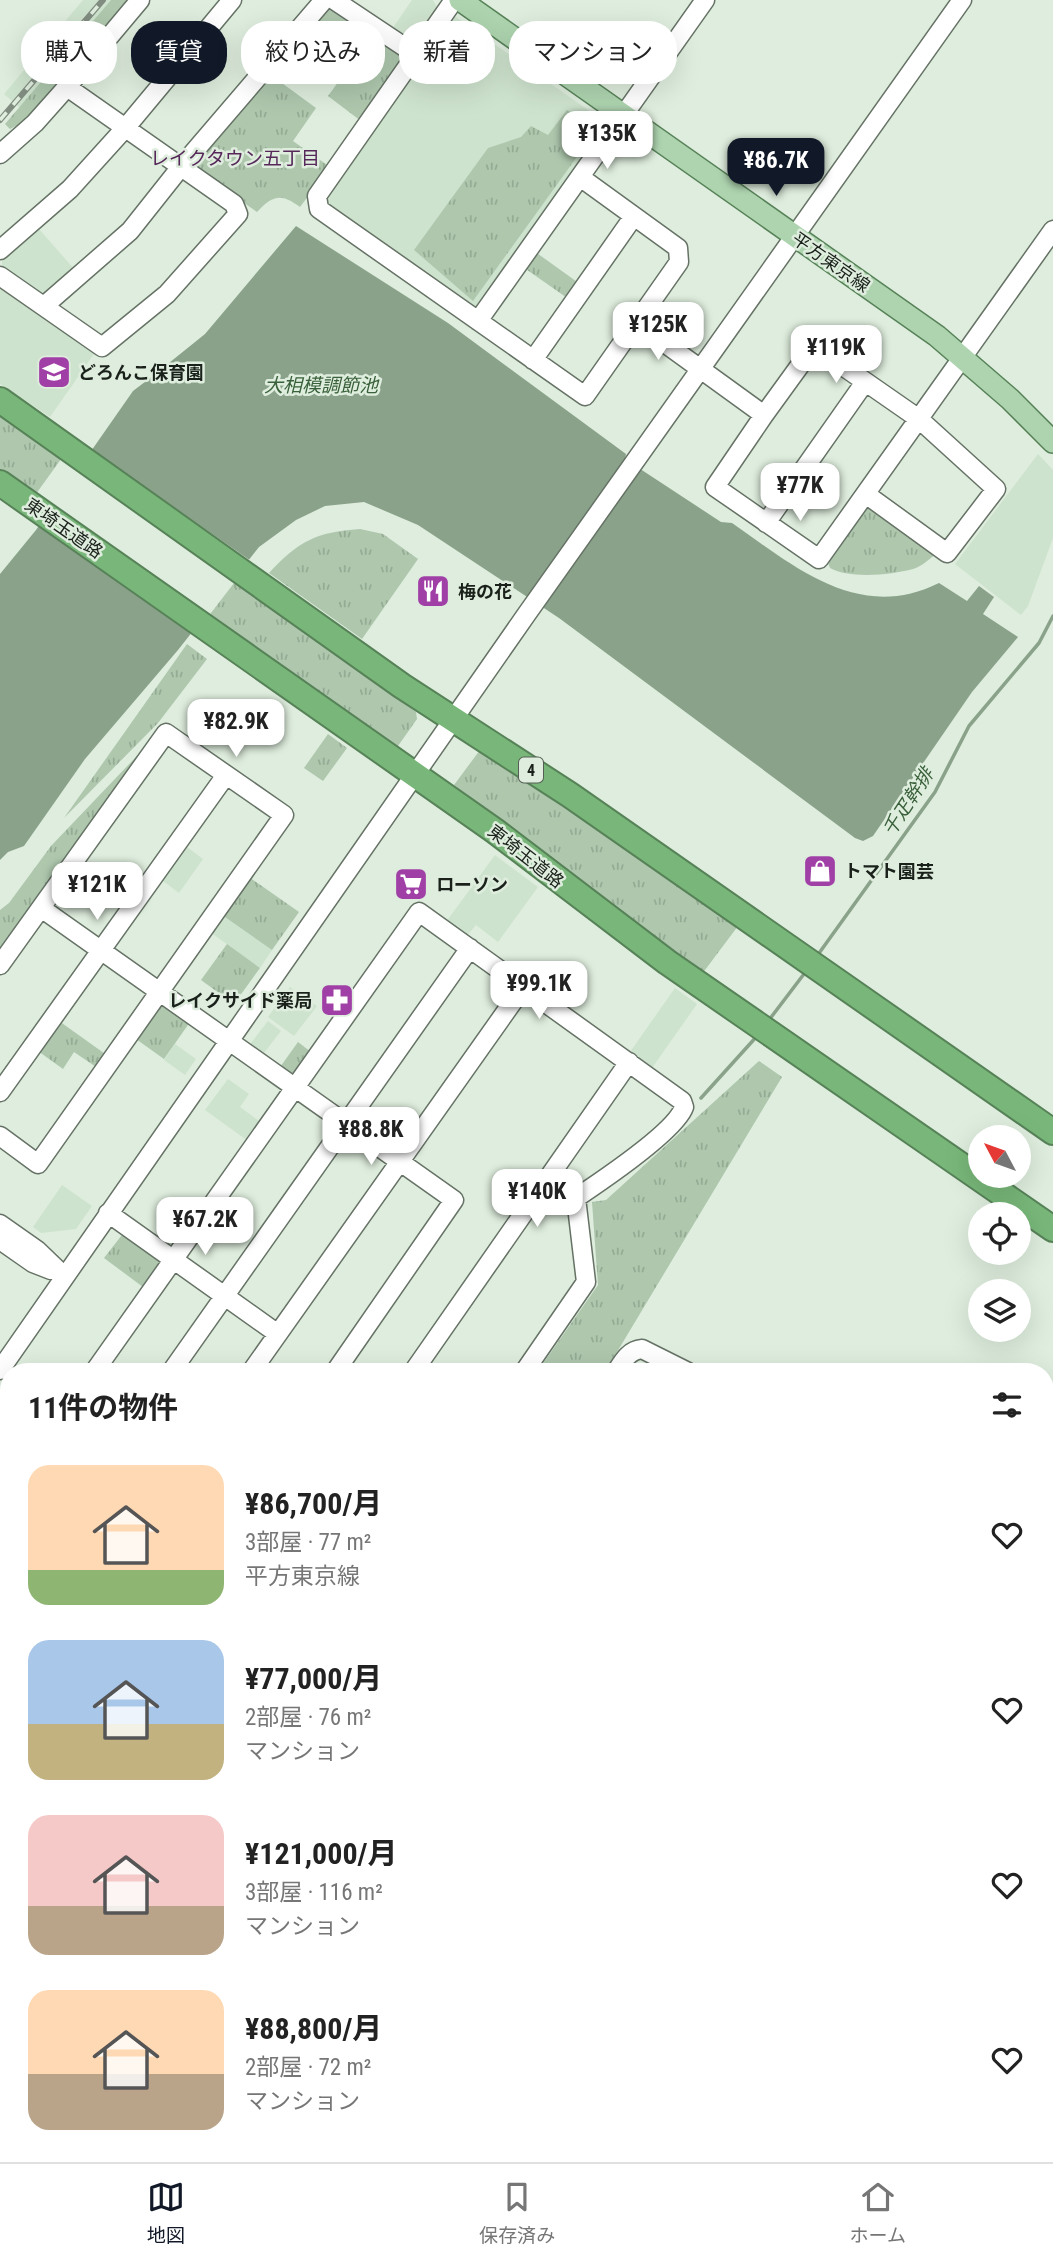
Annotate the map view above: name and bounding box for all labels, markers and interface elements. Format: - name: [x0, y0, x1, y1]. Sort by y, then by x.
- chip: 購入: [21, 21, 117, 84]
- chip: 賃貸: [131, 21, 227, 84]
- chip: 絞り込み: [241, 21, 385, 84]
- chip: 新着: [399, 21, 495, 84]
- chip: マンション: [509, 21, 677, 84]
- pin: ¥135K: [558, 111, 656, 171]
- text: ¥135K: [578, 120, 636, 147]
- pin: ¥86.7K: [719, 138, 833, 198]
- district label: レイクタウン五丁目: [150, 147, 320, 170]
- text: ¥86.7K: [743, 147, 809, 174]
- street label: 平方東京線: [788, 228, 874, 296]
- pin: ¥125K: [609, 302, 707, 362]
- text: ¥125K: [629, 311, 687, 338]
- pin: ¥119K: [787, 326, 885, 385]
- text: ¥119K: [807, 334, 865, 361]
- school or university icon: どろんこ保育園: [35, 353, 73, 391]
- place label: どろんこ保育園: [78, 362, 204, 383]
- water label: 大相模調節池: [264, 374, 380, 397]
- pin: ¥77K: [759, 463, 841, 523]
- text: ¥77K: [777, 472, 823, 499]
- street label: 東埼玉道路: [21, 494, 107, 562]
- restaurant icon: 梅の花: [414, 572, 452, 610]
- place label: 梅の花: [458, 581, 512, 602]
- pin: ¥82.9K: [179, 700, 293, 759]
- text: ¥82.9K: [203, 708, 269, 735]
- road number: 4: [519, 758, 543, 782]
- water label: 千疋幹排: [878, 761, 940, 840]
- street label: 東埼玉道路: [484, 820, 568, 892]
- shop icon: トマト園芸: [801, 852, 839, 890]
- place label: トマト園芸: [844, 861, 934, 882]
- pin: ¥121K: [48, 862, 146, 922]
- supermarket icon: ローソン: [392, 865, 430, 903]
- text: ¥121K: [68, 871, 126, 898]
- place label: ローソン: [436, 874, 508, 895]
- pin: ¥99.1K: [482, 962, 596, 1021]
- text: ¥99.1K: [506, 970, 572, 997]
- pharmacy icon: レイクサイド薬局: [318, 981, 356, 1019]
- place label: レイクサイド薬局: [168, 990, 312, 1011]
- pin: ¥88.8K: [314, 1108, 428, 1167]
- text: ¥88.8K: [338, 1116, 404, 1143]
- north arrow: [968, 1125, 1031, 1188]
- map controls: [968, 1125, 1031, 1342]
- pin: ¥140K: [488, 1170, 586, 1229]
- text: ¥140K: [508, 1178, 566, 1205]
- pin: ¥67.2K: [148, 1198, 262, 1257]
- button: locate: [968, 1202, 1031, 1265]
- text: ¥67.2K: [172, 1206, 238, 1233]
- button: layers: [968, 1279, 1031, 1342]
- icon: filters: [988, 1386, 1026, 1424]
- text: 11件の物件: [28, 1390, 178, 1425]
- text: ¥86,700/月: [245, 1486, 382, 1521]
- icon: home: [84, 1493, 168, 1577]
- icon: heart: [988, 1516, 1026, 1554]
- text: 3部屋 · 77 m²: [245, 1529, 371, 1556]
- text: 平方東京線: [245, 1563, 360, 1590]
- text: ¥77,000/月: [245, 1661, 382, 1696]
- icon: home: [84, 1668, 168, 1752]
- icon: heart: [988, 1691, 1026, 1729]
- text: 2部屋 · 76 m²: [245, 1704, 371, 1731]
- text: マンション: [245, 1738, 360, 1765]
- text: ¥121,000/月: [245, 1836, 398, 1871]
- icon: home: [84, 1843, 168, 1927]
- icon: heart: [988, 1866, 1026, 1904]
- text: 3部屋 · 116 m²: [245, 1879, 383, 1906]
- text: マンション: [245, 1913, 360, 1940]
- text: ¥88,800/月: [245, 2011, 382, 2046]
- icon: home: [84, 2018, 168, 2102]
- icon: heart: [988, 2041, 1026, 2079]
- text: 2部屋 · 72 m²: [245, 2054, 371, 2081]
- text: マンション: [245, 2088, 360, 2115]
- tab: 地図: [147, 2178, 185, 2247]
- tab: 保存済み: [479, 2178, 555, 2247]
- tab: ホーム: [849, 2178, 906, 2247]

